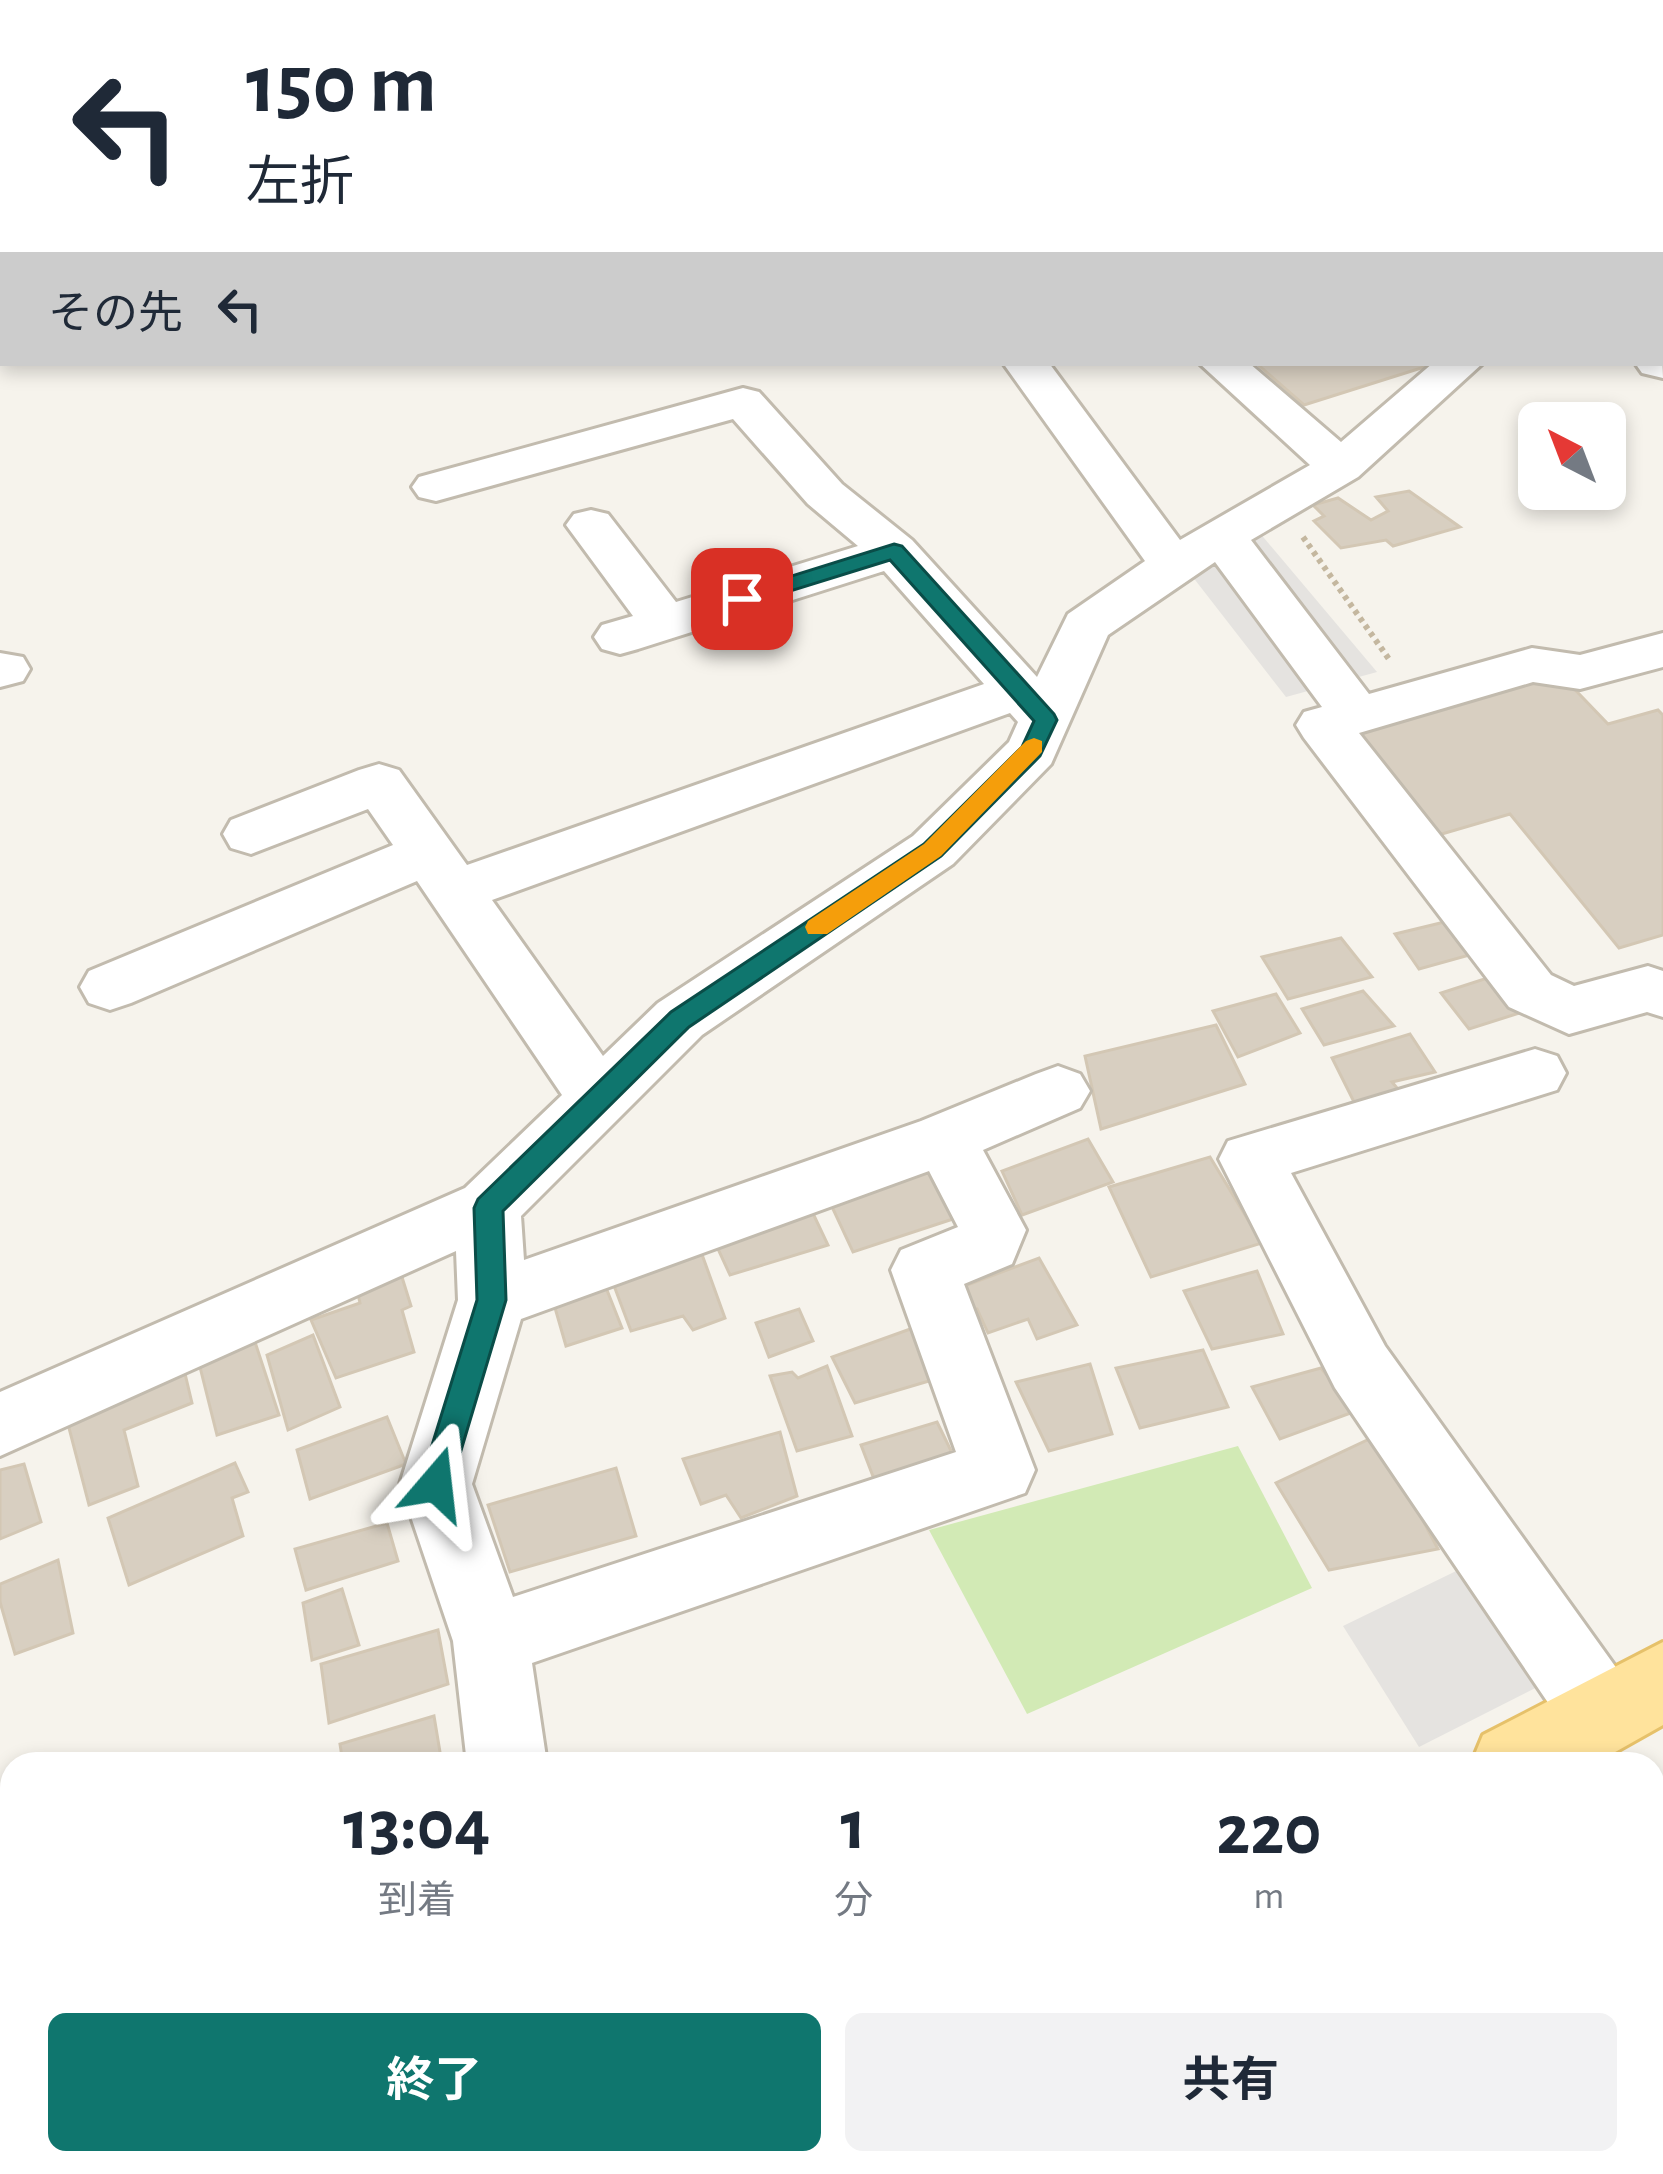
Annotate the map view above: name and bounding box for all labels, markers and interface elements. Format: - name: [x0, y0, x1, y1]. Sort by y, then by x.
- text: 150 m: [246, 44, 437, 128]
- icon: left: [48, 48, 204, 204]
- text: 左折: [246, 157, 354, 211]
- icon: left: [207, 276, 273, 342]
- text: その先: [48, 292, 183, 337]
- north arrow: [1518, 402, 1626, 510]
- map controls: [1518, 402, 1626, 510]
- pin: [691, 548, 793, 650]
- icon: arrive: [709, 566, 775, 632]
- position arrow: [373, 1421, 499, 1547]
- text: 13:04: [343, 1790, 491, 1862]
- text: 1: [840, 1790, 866, 1862]
- text: 220: [1216, 1795, 1322, 1867]
- text: m: [1253, 1877, 1285, 1916]
- text: 到着: [378, 1882, 456, 1921]
- text: 分: [834, 1882, 873, 1921]
- button: 終了: [48, 2013, 821, 2151]
- button: 共有: [845, 2013, 1617, 2151]

